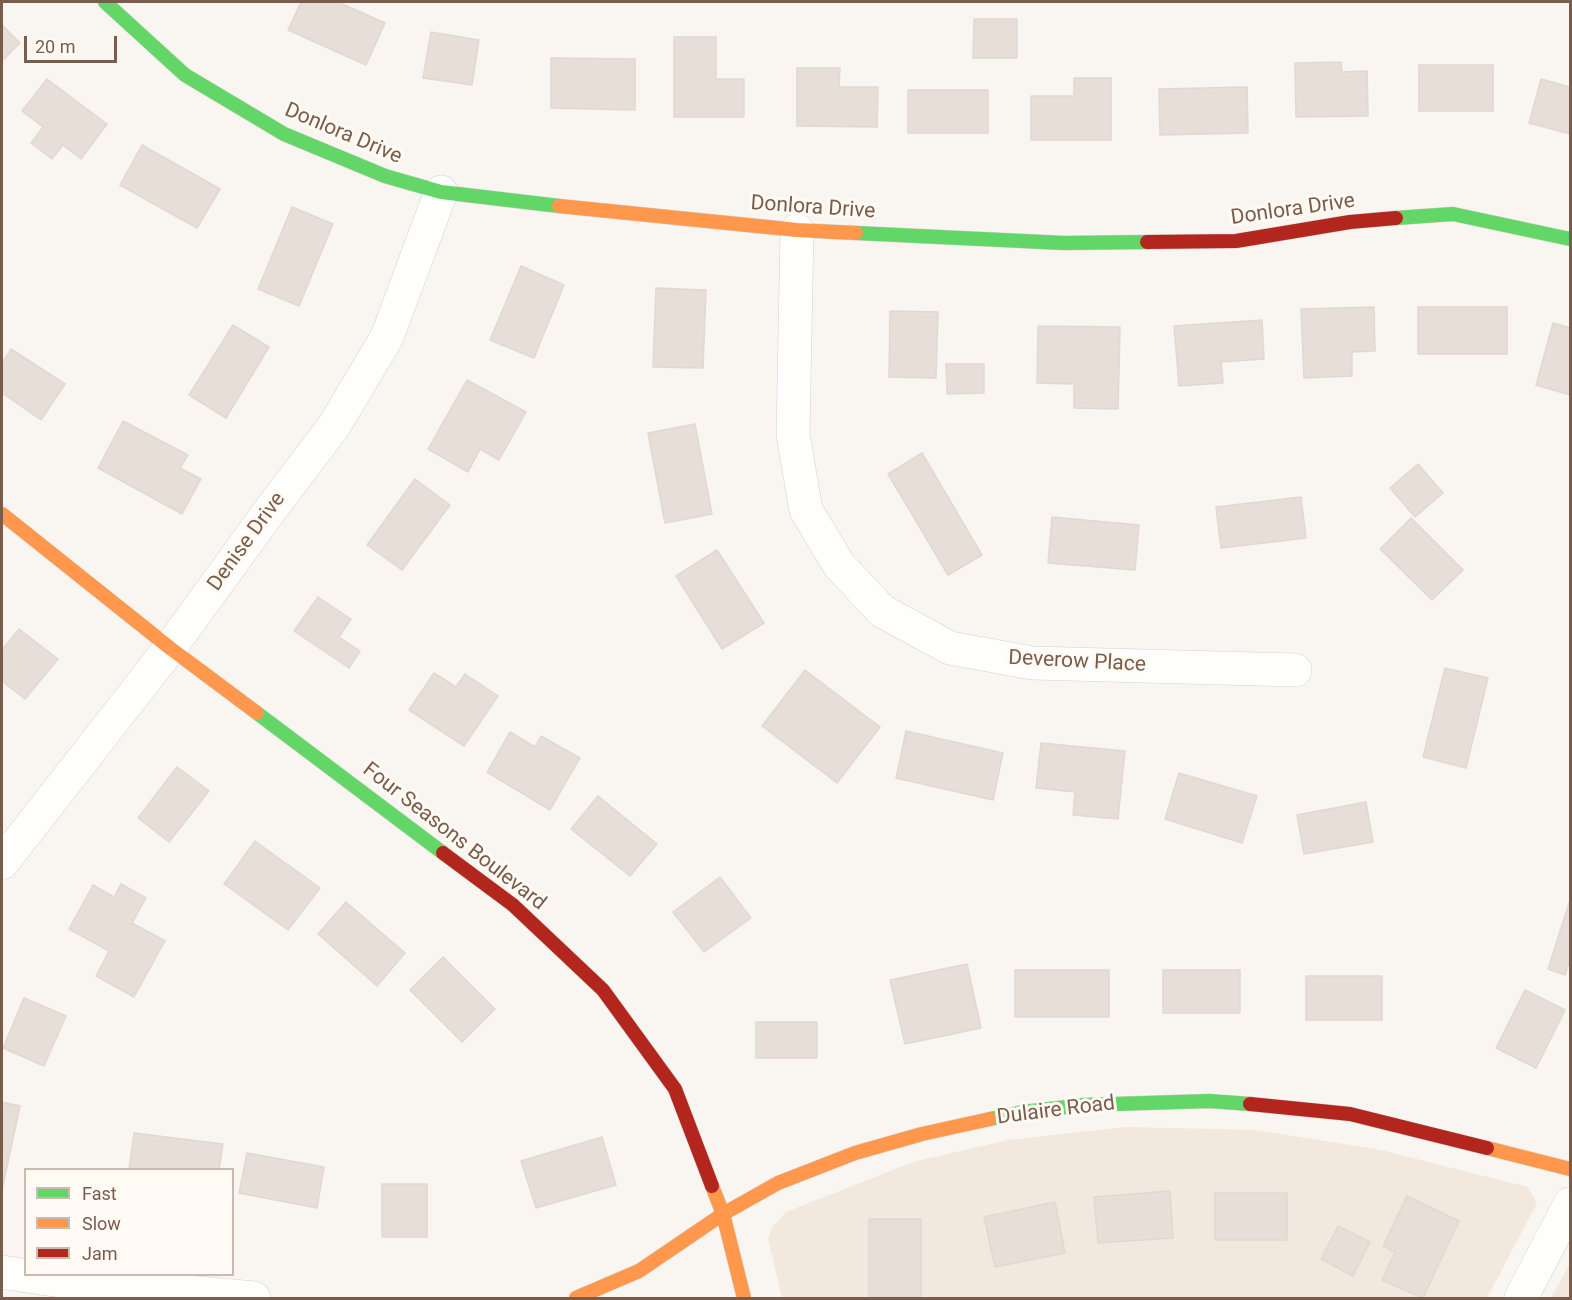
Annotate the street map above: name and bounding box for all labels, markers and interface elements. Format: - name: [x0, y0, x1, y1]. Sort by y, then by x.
- scale bar: [27, 24, 120, 62]
- text: 20 m: [35, 36, 75, 57]
- street label: Donlora Drive: [281, 98, 405, 170]
- street label: Donlora Drive: [1229, 189, 1357, 231]
- street label: Donlora Drive: [750, 191, 876, 225]
- street label: Denise Drive: [203, 488, 291, 596]
- street label: Deverow Place: [1008, 646, 1146, 678]
- street label: Four Seasons Boulevard: [357, 758, 551, 916]
- street label: Dulaire Road: [996, 1091, 1116, 1131]
- legend: [24, 1168, 234, 1276]
- text: Fast: [82, 1183, 117, 1204]
- text: Slow: [82, 1213, 121, 1234]
- text: Jam: [82, 1243, 118, 1264]

